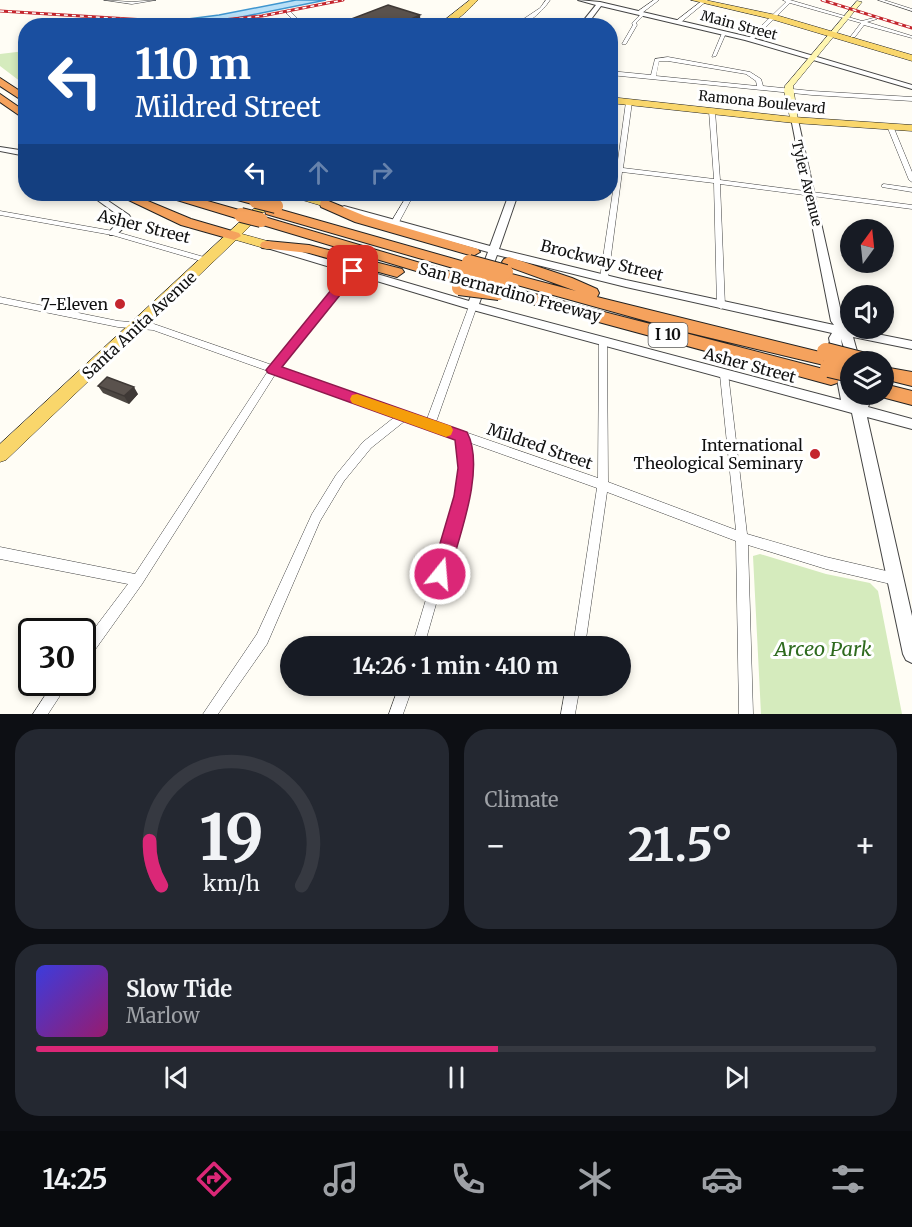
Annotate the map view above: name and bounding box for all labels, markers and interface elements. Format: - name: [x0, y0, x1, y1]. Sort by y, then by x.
- street label: Main Street: [699, 6, 780, 44]
- text: 110 m: [135, 38, 251, 90]
- icon: left: [36, 42, 114, 120]
- street label: Ramona Boulevard: [698, 86, 827, 118]
- text: Mildred Street: [135, 90, 321, 124]
- street label: Tyler Avenue: [788, 138, 826, 228]
- icon: left: [239, 156, 272, 189]
- icon: ahead: [302, 156, 335, 189]
- icon: right: [365, 156, 398, 189]
- street label: Asher Street: [95, 205, 193, 247]
- north arrow: [840, 219, 894, 273]
- map controls: [840, 219, 894, 405]
- street label: Brockway Street: [539, 235, 666, 285]
- pin: [327, 245, 378, 296]
- icon: arrive: [336, 254, 369, 287]
- street label: San Bernardino Freeway: [416, 258, 604, 326]
- street label: Santa Anita Avenue: [78, 267, 200, 383]
- button: sound: [840, 285, 894, 339]
- place label: 7-Eleven: [41, 294, 108, 314]
- marker: 7-Eleven: [113, 297, 127, 311]
- road number: I 10: [648, 323, 688, 347]
- street label: Asher Street: [701, 343, 799, 387]
- button: layers: [840, 351, 894, 405]
- street label: Mildred Street: [485, 419, 596, 474]
- place label: International Theological Seminary: [634, 435, 804, 473]
- marker: International Theological Seminary: [808, 447, 822, 461]
- position arrow: [408, 542, 472, 606]
- speed limit sign: 30: [18, 618, 96, 696]
- park label: Arceo Park: [772, 636, 872, 661]
- text: 14:26 · 1 min · 410 m: [353, 652, 558, 680]
- text: Climate: [485, 787, 559, 812]
- text: 19: [200, 799, 264, 877]
- text: 21.5°: [628, 817, 733, 873]
- text: −: [485, 825, 507, 866]
- text: +: [854, 825, 876, 866]
- text: km/h: [203, 870, 260, 897]
- text: Slow Tide: [126, 975, 232, 1003]
- text: Marlow: [126, 1003, 200, 1028]
- icon: previous: [160, 1061, 193, 1094]
- icon: pause: [440, 1061, 473, 1094]
- icon: next: [720, 1061, 753, 1094]
- icon: directions: [193, 1158, 235, 1200]
- icon: music: [320, 1158, 362, 1200]
- icon: phone: [447, 1158, 489, 1200]
- icon: climate: [574, 1158, 616, 1200]
- icon: car: [701, 1158, 743, 1200]
- icon: filters: [827, 1158, 869, 1200]
- text: 14:25: [42, 1162, 108, 1196]

